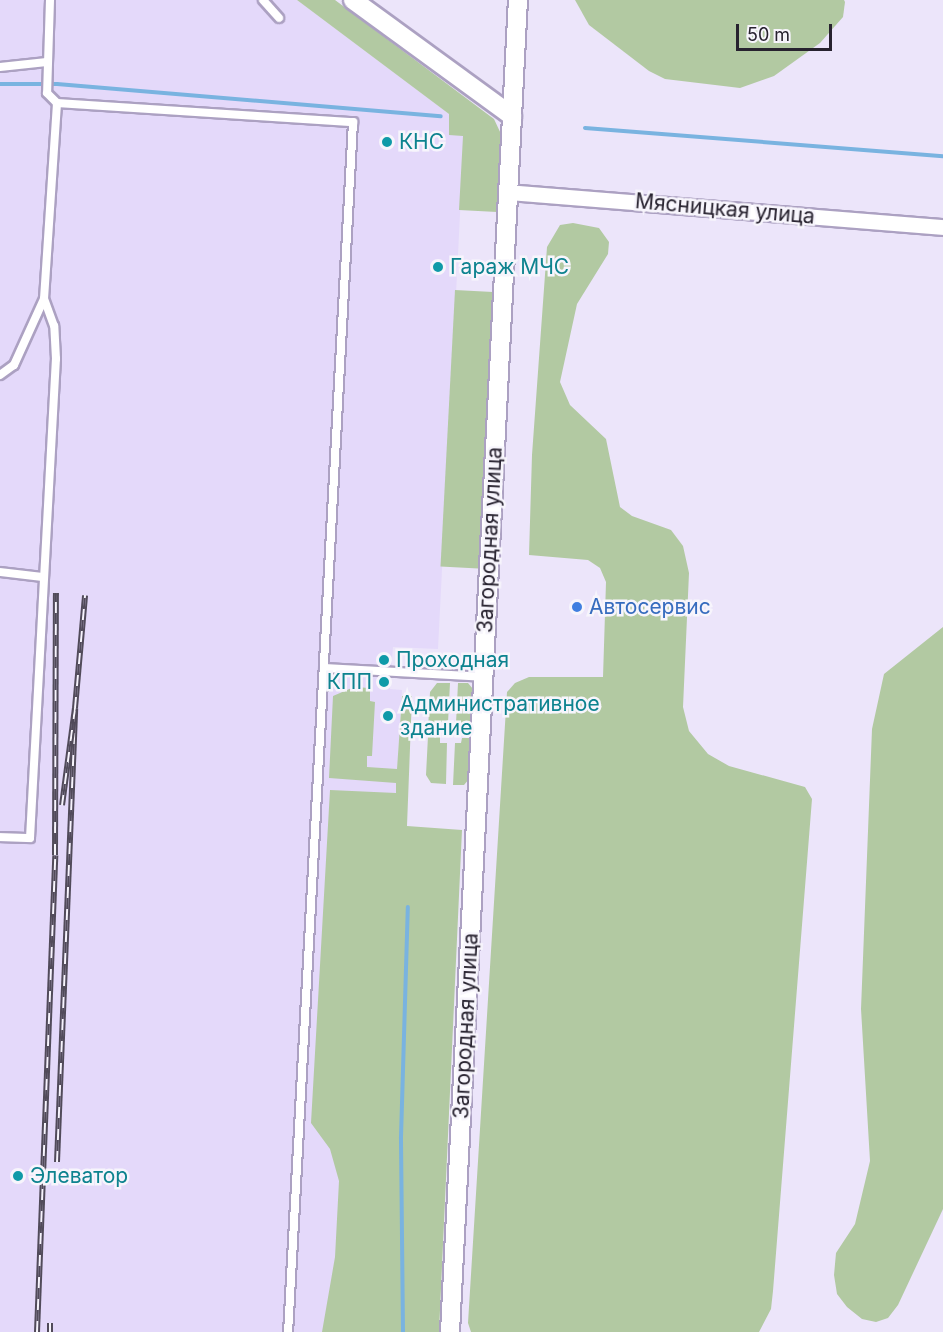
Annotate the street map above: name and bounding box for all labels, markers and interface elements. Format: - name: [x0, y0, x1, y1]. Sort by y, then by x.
- scale bar: [739, 12, 835, 50]
- text: 50 m: [747, 24, 790, 45]
- place label: КНС: [399, 129, 444, 155]
- marker: КНС: [380, 135, 394, 149]
- street label: Мясницкая улица: [634, 189, 816, 229]
- place label: Гараж МЧС: [450, 254, 569, 280]
- marker: Гараж МЧС: [431, 260, 445, 274]
- street label: Загородная улица: [473, 446, 507, 634]
- place label: Автосервис: [589, 594, 711, 620]
- marker: Автосервис: [570, 600, 584, 614]
- place label: Проходная: [396, 647, 509, 673]
- marker: Проходная: [377, 653, 391, 667]
- place label: КПП: [327, 669, 372, 695]
- marker: КПП: [377, 675, 391, 689]
- place label: Административное здание: [400, 691, 600, 741]
- marker: Административное здание: [381, 709, 395, 723]
- street label: Загородная улица: [449, 932, 483, 1120]
- place label: Элеватор: [30, 1163, 128, 1189]
- marker: Элеватор: [11, 1169, 25, 1183]

